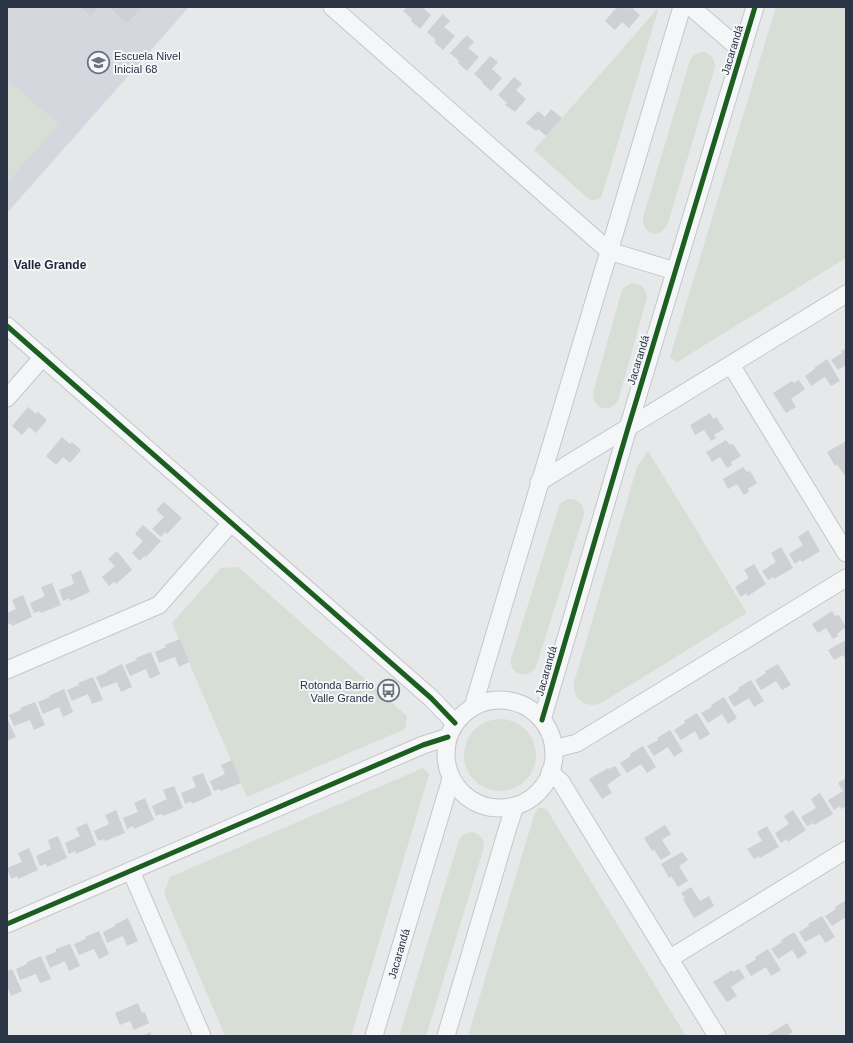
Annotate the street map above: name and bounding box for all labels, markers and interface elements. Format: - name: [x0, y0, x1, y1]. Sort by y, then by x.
- street label: Jacarandá: [719, 23, 746, 76]
- school or university icon: Escuela Nivel Inicial 68: [85, 49, 111, 75]
- place label: Escuela Nivel Inicial 68: [114, 50, 181, 75]
- district label: Valle Grande: [14, 258, 87, 272]
- street label: Jacarandá: [625, 333, 652, 386]
- street label: Jacarandá: [533, 644, 559, 697]
- bus stop icon: Rotonda Barrio Valle Grande: [376, 678, 402, 704]
- place label: Rotonda Barrio Valle Grande: [300, 679, 374, 704]
- street label: Jacarandá: [386, 926, 412, 980]

